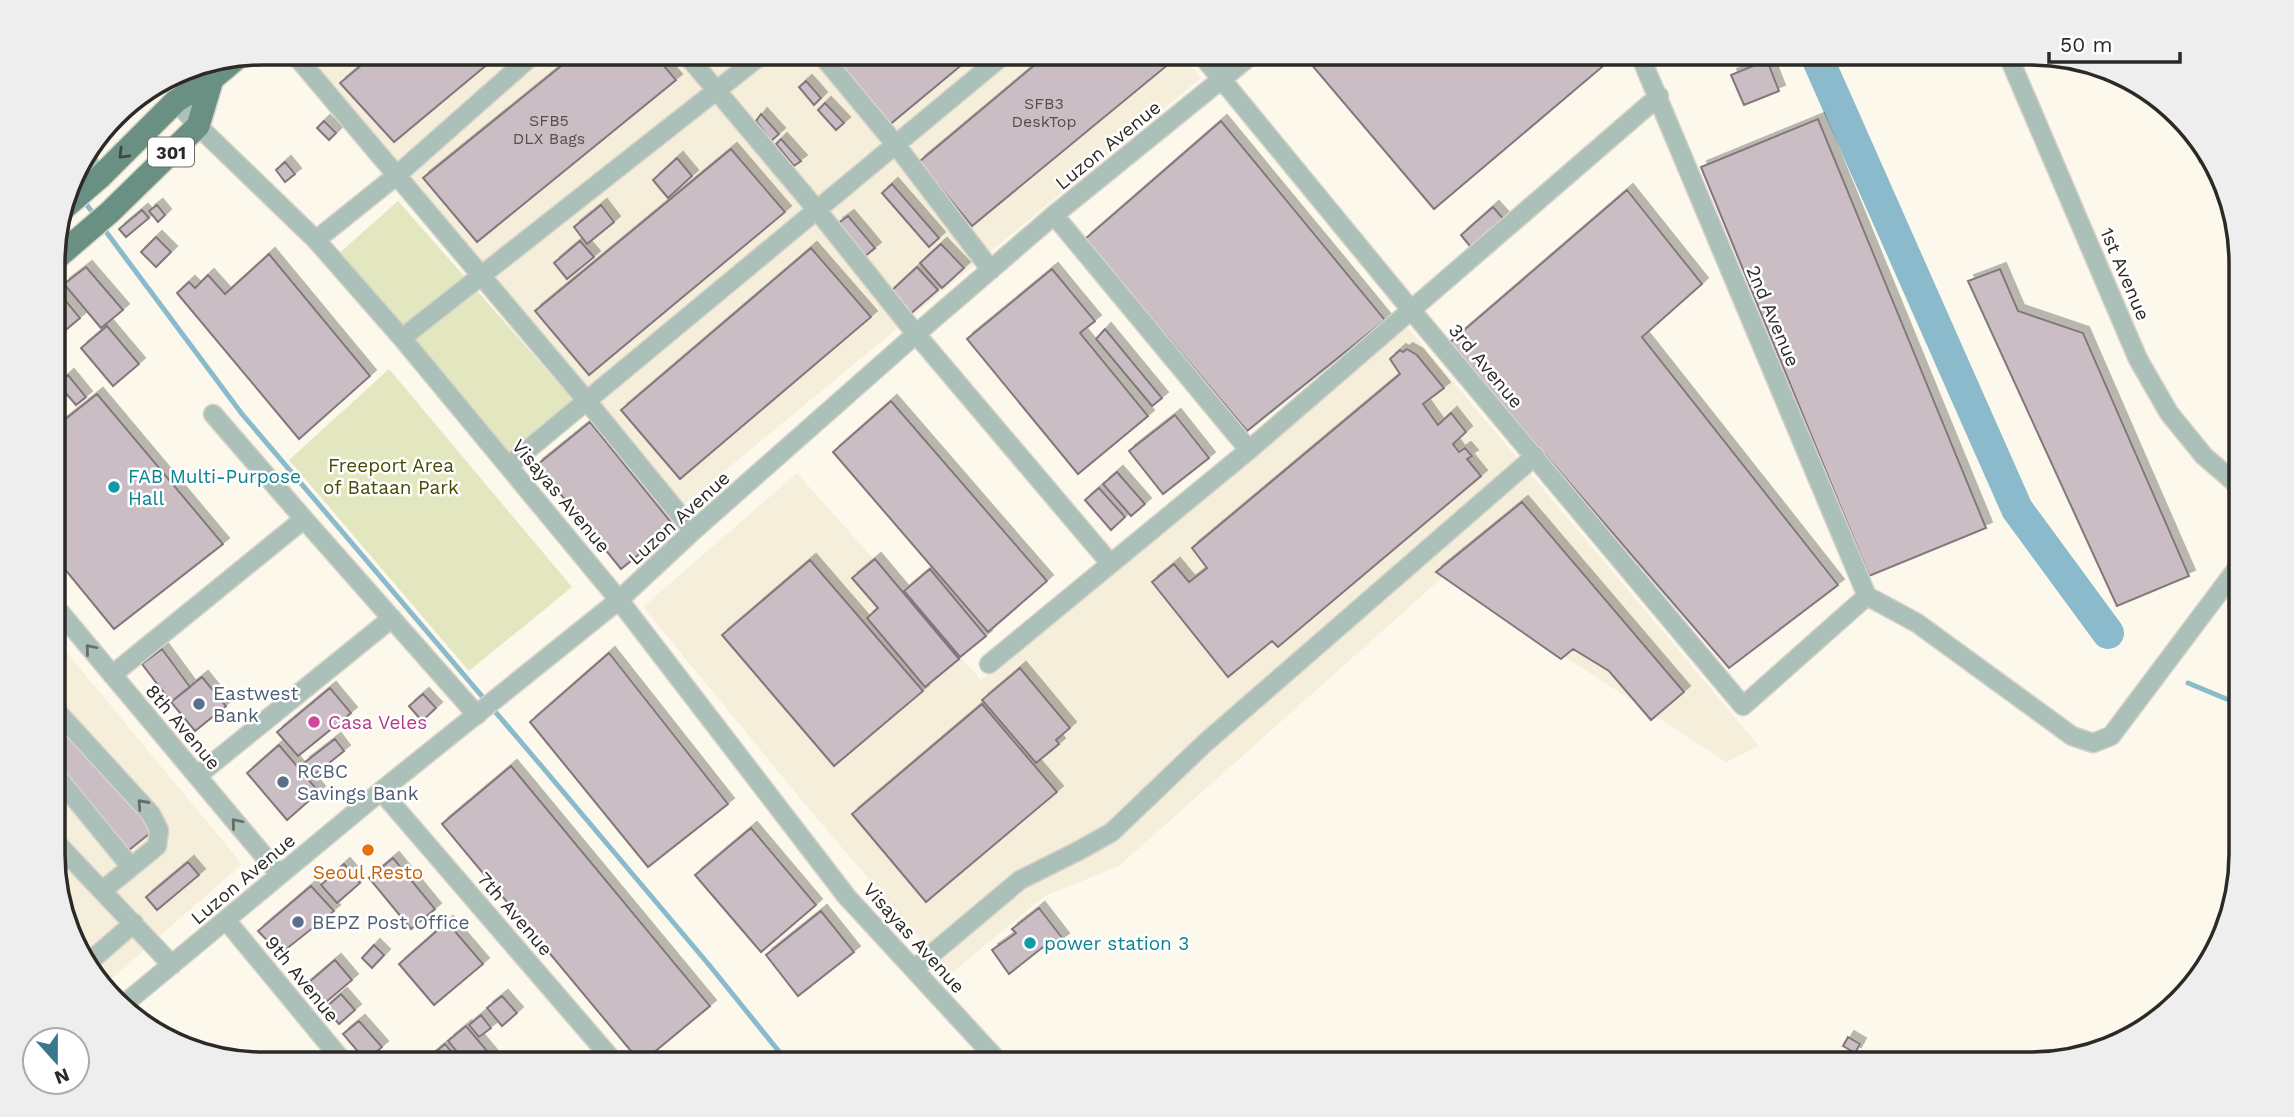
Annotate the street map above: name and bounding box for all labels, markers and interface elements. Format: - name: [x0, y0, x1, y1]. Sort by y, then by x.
- scale bar: [2049, 21, 2180, 65]
- text: 50 m: [2060, 32, 2112, 57]
- house number: SFB3 DeskTop: [1012, 94, 1076, 131]
- street label: Luzon Avenue: [1051, 95, 1165, 195]
- house number: SFB5 DLX Bags: [513, 111, 585, 148]
- road number: 301: [148, 138, 194, 167]
- one-way arrow: [119, 146, 132, 159]
- street label: 1st Avenue: [2095, 224, 2155, 324]
- street label: 2nd Avenue: [1741, 262, 1805, 370]
- street label: 3rd Avenue: [1444, 319, 1528, 413]
- street label: Visayas Avenue: [507, 435, 615, 557]
- park label: Freeport Area of Bataan Park: [323, 454, 459, 499]
- place label: FAB Multi-Purpose Hall: [128, 465, 301, 510]
- street label: Luzon Avenue: [623, 466, 735, 570]
- marker: FAB Multi-Purpose Hall: [106, 479, 122, 495]
- one-way arrow: [86, 644, 98, 657]
- street label: 8th Avenue: [141, 680, 225, 774]
- place label: Eastwest Bank: [213, 682, 298, 727]
- marker: Eastwest Bank: [191, 696, 207, 712]
- place label: Casa Veles: [328, 711, 427, 734]
- marker: Casa Veles: [306, 714, 322, 730]
- place label: RCBC Savings Bank: [297, 760, 419, 805]
- marker: RCBC Savings Bank: [275, 774, 291, 790]
- one-way arrow: [138, 799, 150, 812]
- one-way arrow: [232, 818, 244, 831]
- street label: Luzon Avenue: [186, 829, 300, 929]
- marker: Seoul Resto: [360, 842, 376, 858]
- place label: Seoul Resto: [313, 861, 423, 884]
- street label: 7th Avenue: [472, 867, 558, 961]
- street label: Visayas Avenue: [858, 878, 970, 998]
- place label: BEPZ Post Office: [312, 911, 470, 934]
- marker: BEPZ Post Office: [290, 914, 306, 930]
- street label: 9th Avenue: [260, 931, 344, 1027]
- place label: power station 3: [1044, 932, 1189, 955]
- marker: power station 3: [1022, 935, 1038, 951]
- north arrow: [21, 1026, 91, 1096]
- text: N: [51, 1063, 73, 1090]

